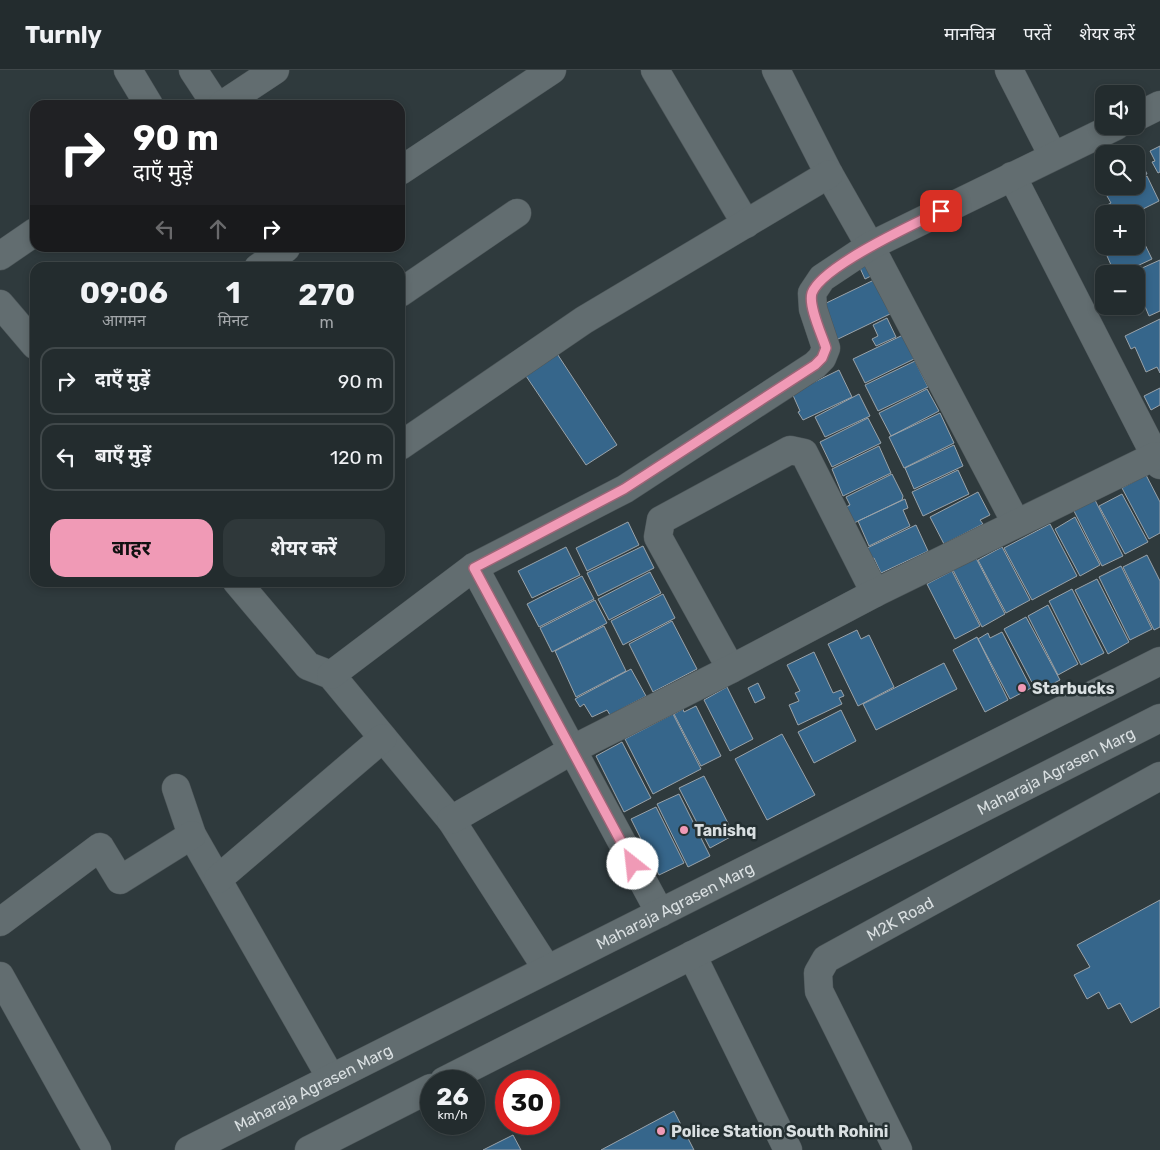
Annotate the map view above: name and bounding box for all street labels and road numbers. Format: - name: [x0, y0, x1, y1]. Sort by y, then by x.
- street label: Maharaja Agrasen Marg: [974, 723, 1138, 819]
- street label: Maharaja Agrasen Marg: [593, 858, 757, 953]
- street label: M2K Road: [863, 893, 937, 945]
- street label: Maharaja Agrasen Marg: [231, 1040, 395, 1136]

